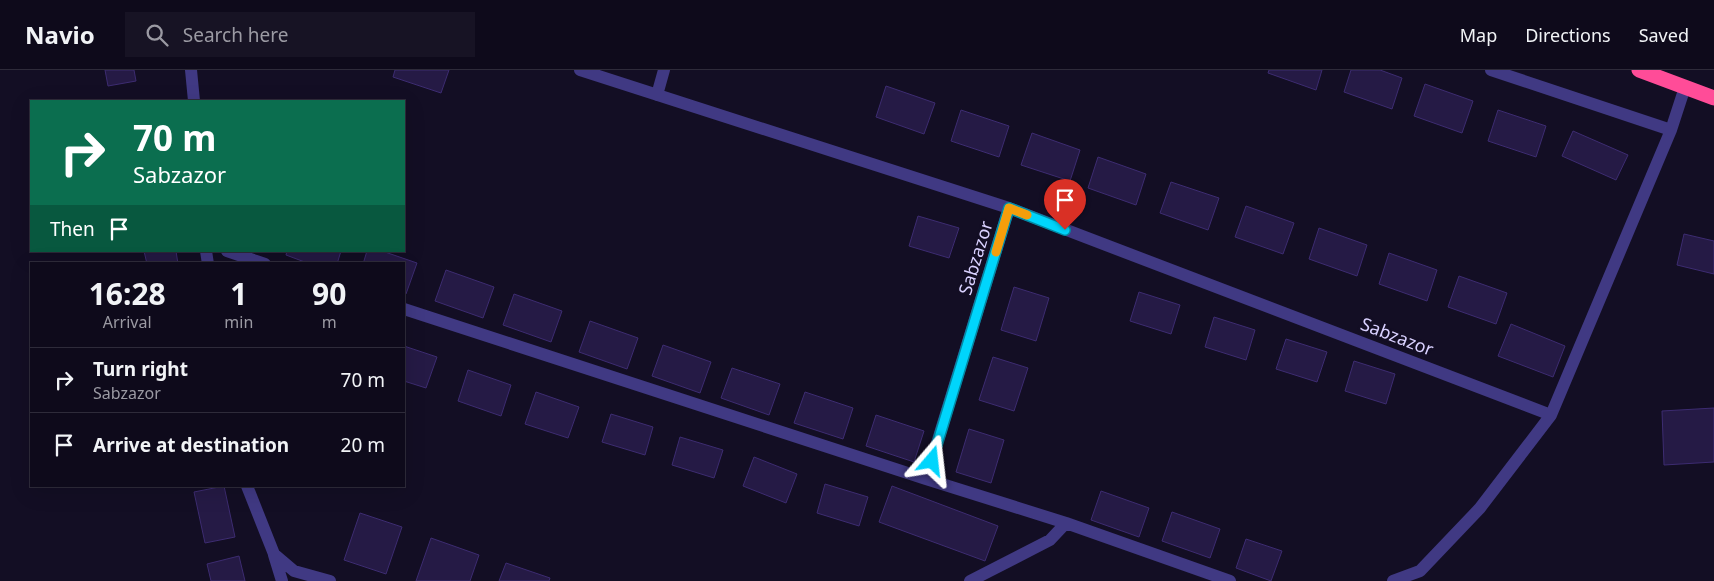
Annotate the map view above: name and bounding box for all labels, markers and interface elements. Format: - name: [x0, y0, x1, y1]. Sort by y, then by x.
- search box: [125, 12, 475, 57]
- text: Navio: [25, 18, 95, 51]
- icon: search: [143, 21, 171, 49]
- text: Search here: [183, 22, 289, 48]
- text: Map: [1460, 23, 1497, 47]
- text: Directions: [1525, 23, 1611, 47]
- text: Saved: [1639, 23, 1689, 47]
- text: 70 m: [133, 114, 216, 161]
- icon: right: [50, 120, 115, 185]
- text: Sabzazor: [133, 159, 226, 189]
- pin: [1044, 179, 1086, 230]
- icon: arrive: [1051, 186, 1079, 214]
- icon: arrive: [105, 215, 133, 243]
- text: Then: [50, 216, 95, 242]
- street label: Sabzazor: [952, 217, 998, 298]
- text: 16:28: [89, 273, 166, 314]
- text: 1: [230, 273, 247, 314]
- text: 90: [312, 273, 346, 314]
- text: Arrival: [103, 311, 152, 333]
- text: min: [224, 311, 253, 333]
- text: m: [322, 311, 337, 333]
- street label: Sabzazor: [1357, 311, 1438, 361]
- text: Turn right: [93, 356, 188, 382]
- icon: right: [50, 366, 78, 394]
- text: 70 m: [341, 367, 385, 393]
- text: Sabzazor: [93, 382, 161, 404]
- icon: arrive: [50, 431, 78, 459]
- text: Arrive at destination: [93, 432, 289, 458]
- text: 20 m: [341, 432, 385, 458]
- position arrow: [905, 434, 957, 486]

